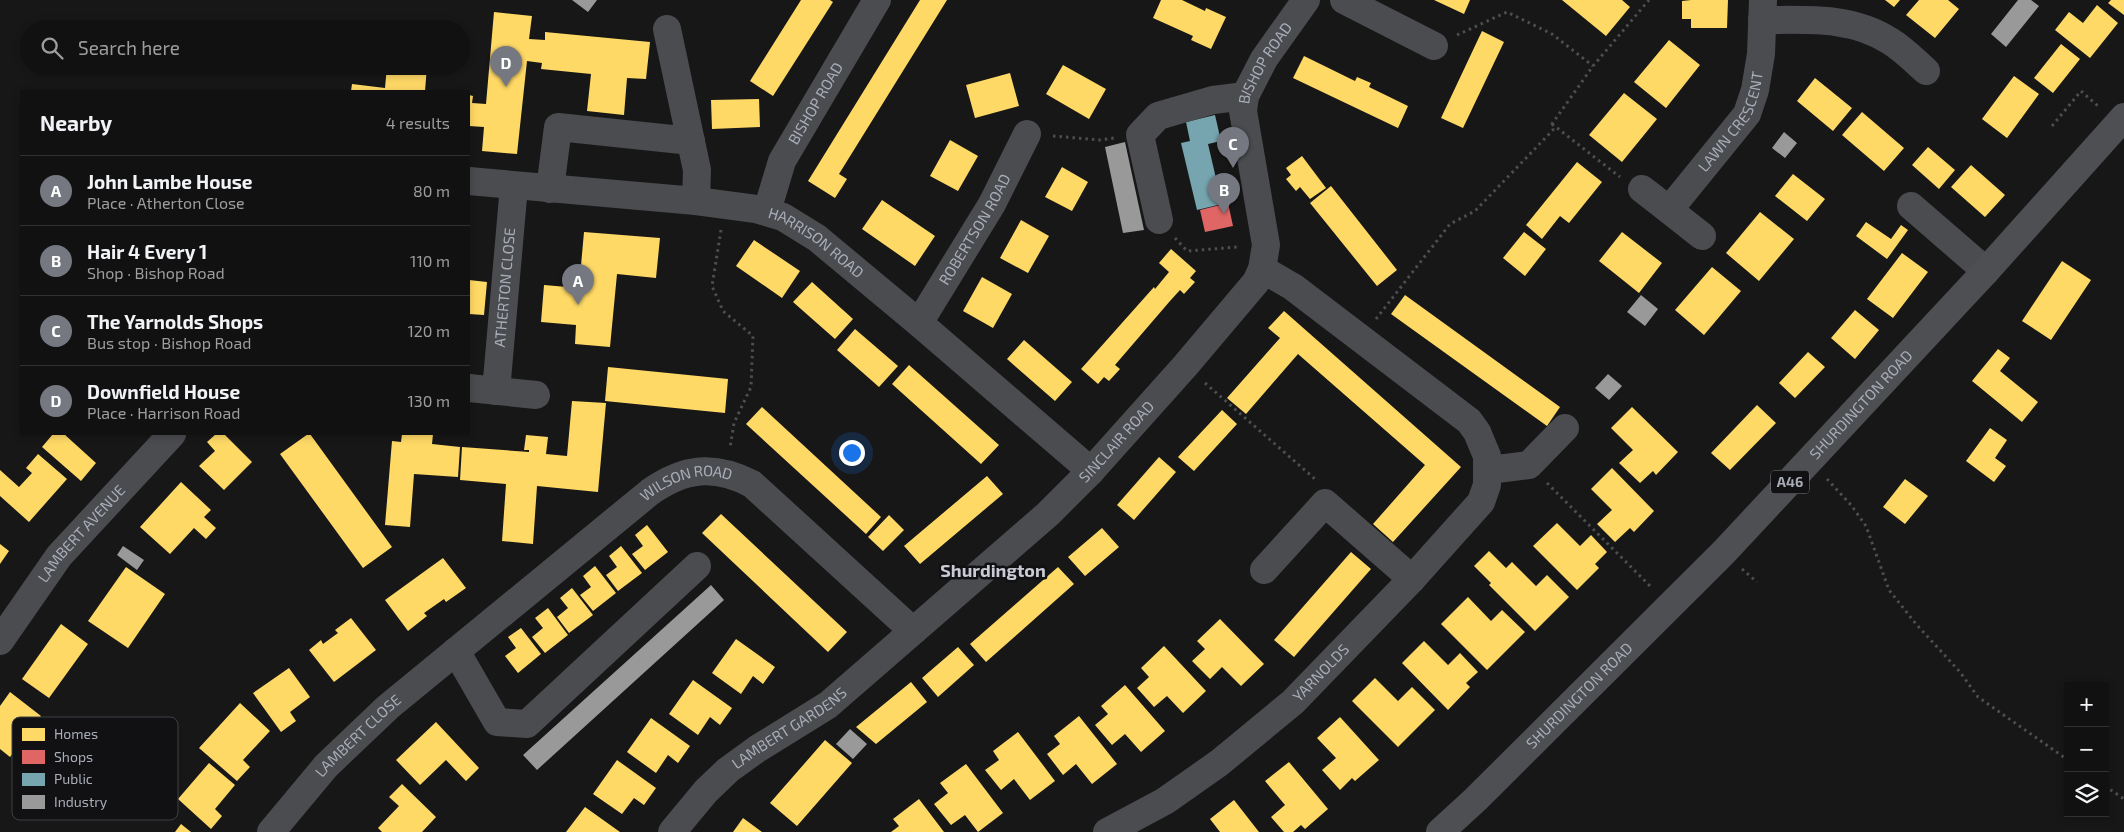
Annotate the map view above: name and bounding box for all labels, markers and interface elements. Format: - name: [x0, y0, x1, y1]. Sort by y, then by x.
- street label: BISHOP ROAD: [1234, 18, 1295, 105]
- search box: [20, 20, 470, 75]
- icon: search: [38, 34, 66, 62]
- text: Search here: [78, 36, 180, 59]
- pin: D: [490, 46, 522, 87]
- street label: BISHOP ROAD: [784, 59, 846, 147]
- street label: LAWN CRESCENT: [1694, 70, 1766, 175]
- text: Nearby: [40, 110, 112, 135]
- text: 4 results: [386, 113, 450, 132]
- pin: C: [1217, 127, 1249, 168]
- text: John Lambe House: [87, 170, 253, 193]
- street label: ROBERTSON ROAD: [935, 171, 1014, 288]
- pin: B: [1208, 173, 1240, 214]
- text: A: [51, 181, 61, 200]
- text: 80 m: [413, 181, 450, 200]
- text: Place · Atherton Close: [87, 193, 245, 212]
- street label: HARRISON ROAD: [766, 203, 868, 281]
- street label: ATHERTON CLOSE: [490, 227, 518, 348]
- text: Hair 4 Every 1: [87, 240, 207, 263]
- text: B: [51, 251, 61, 270]
- text: 110 m: [410, 251, 450, 270]
- text: Shop · Bishop Road: [87, 263, 225, 282]
- pin: A: [562, 264, 594, 305]
- text: The Yarnolds Shops: [87, 310, 263, 333]
- text: C: [51, 321, 61, 340]
- text: 120 m: [407, 321, 450, 340]
- text: Bus stop · Bishop Road: [87, 333, 251, 352]
- street label: SHURDINGTON ROAD: [1805, 346, 1916, 463]
- text: Downfield House: [87, 380, 240, 403]
- text: D: [51, 391, 61, 410]
- text: 130 m: [408, 391, 450, 410]
- street label: SINCLAIR ROAD: [1075, 397, 1157, 486]
- text: Place · Harrison Road: [87, 403, 240, 422]
- your location: [839, 440, 865, 466]
- street label: WILSON ROAD: [636, 461, 734, 504]
- road number: A46: [1771, 471, 1809, 494]
- street label: LAMBERT AVENUE: [33, 481, 128, 586]
- district label: Shurdington: [940, 559, 1046, 581]
- street label: SHURDINGTON ROAD: [1522, 638, 1636, 752]
- street label: YARNOLDS: [1288, 640, 1352, 705]
- map controls: [2064, 682, 2109, 817]
- button: +: [2064, 682, 2109, 727]
- street label: LAMBERT GARDENS: [728, 683, 850, 772]
- street label: LAMBERT CLOSE: [311, 690, 404, 780]
- legend: [12, 717, 178, 820]
- text: Homes: [54, 725, 98, 742]
- button: −: [2064, 727, 2109, 772]
- text: Shops: [54, 748, 93, 765]
- text: Public: [54, 770, 93, 787]
- button: layers: [2064, 772, 2109, 817]
- text: Industry: [54, 793, 108, 810]

